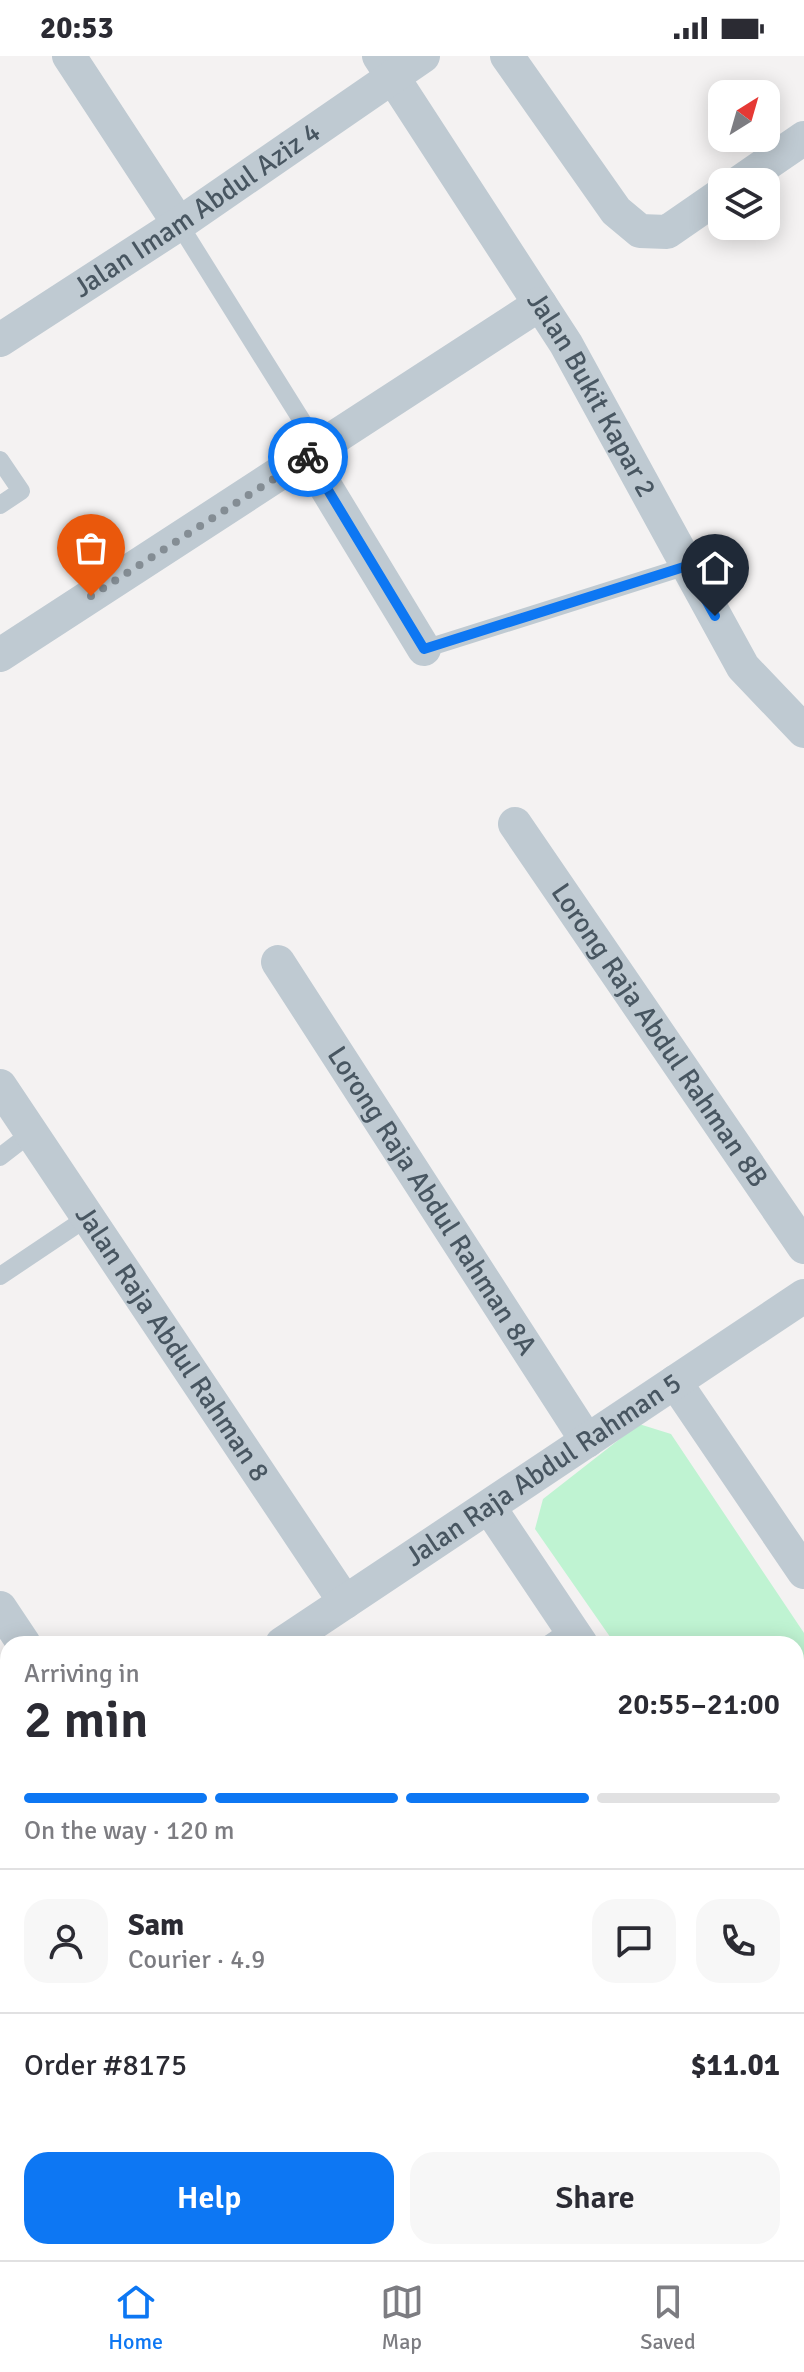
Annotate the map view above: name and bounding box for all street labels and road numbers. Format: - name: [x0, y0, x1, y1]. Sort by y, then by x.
- street label: Jalan Imam Abdul Aziz 4: [67, 115, 327, 305]
- street label: Jalan Bukit Kapar 2: [520, 285, 664, 503]
- street label: Lorong Raja Abdul Rahman 8B: [544, 877, 775, 1194]
- street label: Lorong Raja Abdul Rahman 8A: [320, 1040, 544, 1361]
- street label: Jalan Raja Abdul Rahman 8: [68, 1199, 277, 1488]
- street label: Jalan Raja Abdul Rahman 5: [399, 1366, 688, 1574]

